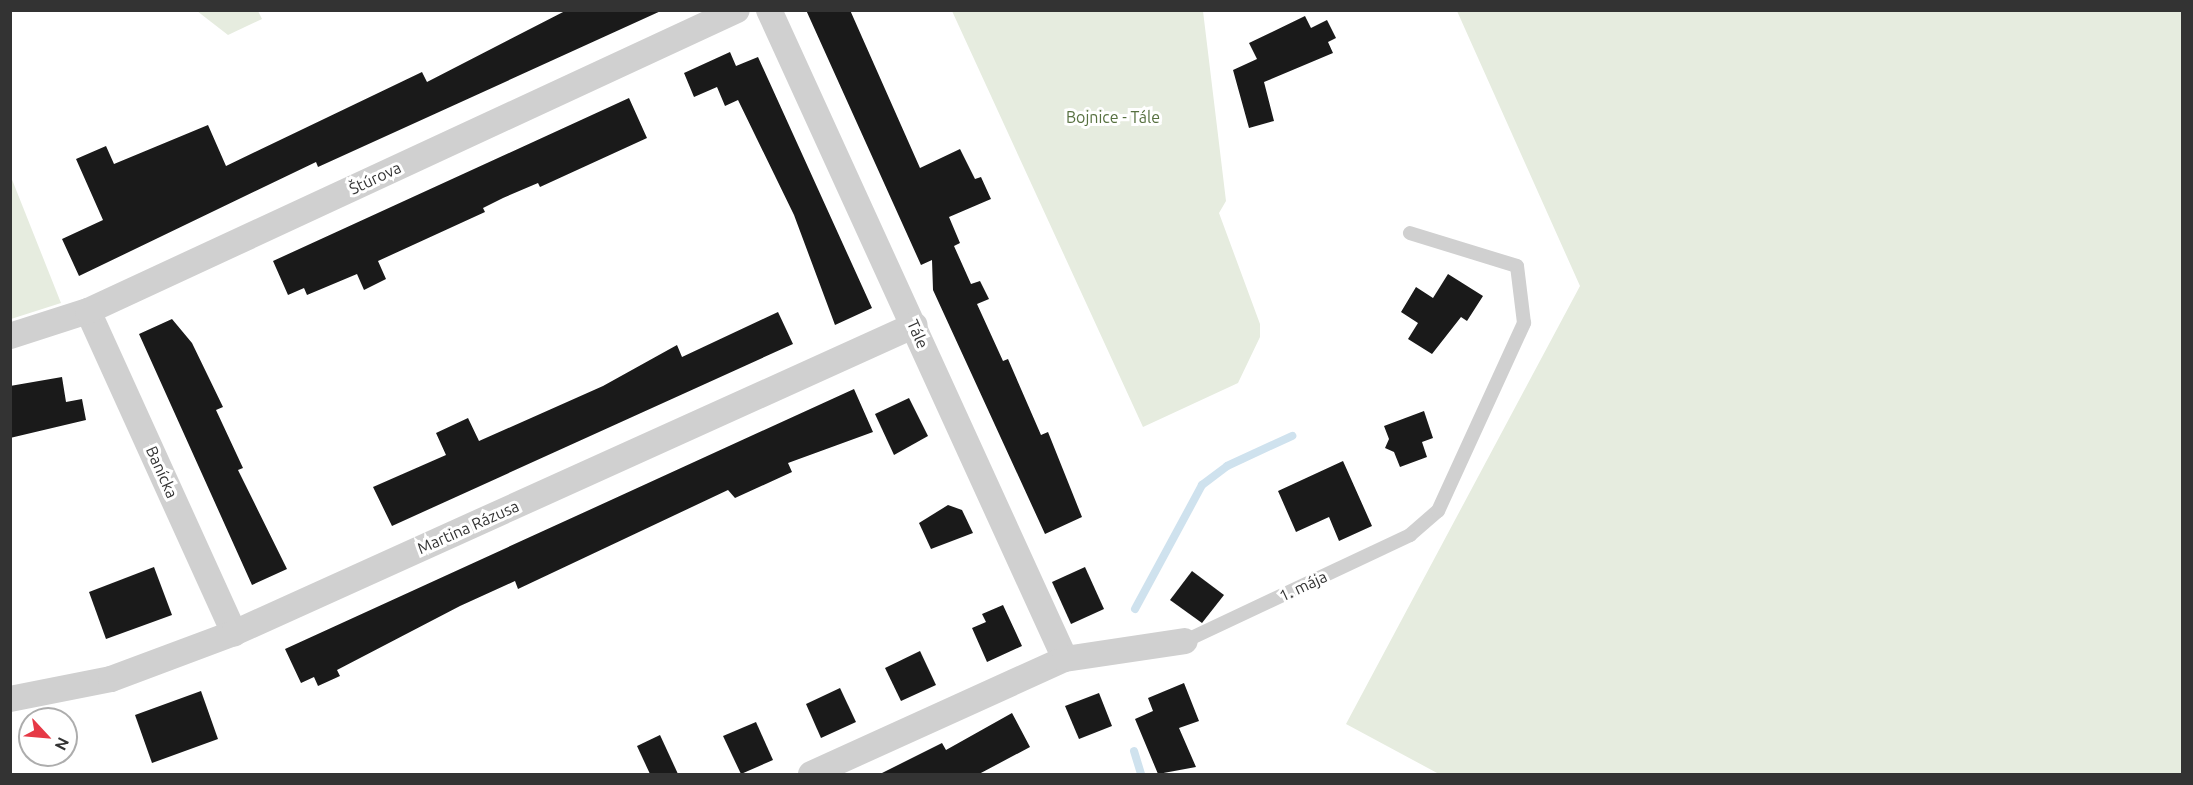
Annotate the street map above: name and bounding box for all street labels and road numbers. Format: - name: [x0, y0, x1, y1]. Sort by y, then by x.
- street label: Štúrova: [346, 158, 404, 198]
- street label: Tále: [903, 317, 933, 351]
- street label: Banícka: [142, 443, 182, 501]
- street label: Martina Rázusa: [414, 496, 522, 558]
- street label: 1. mája: [1276, 567, 1330, 605]

